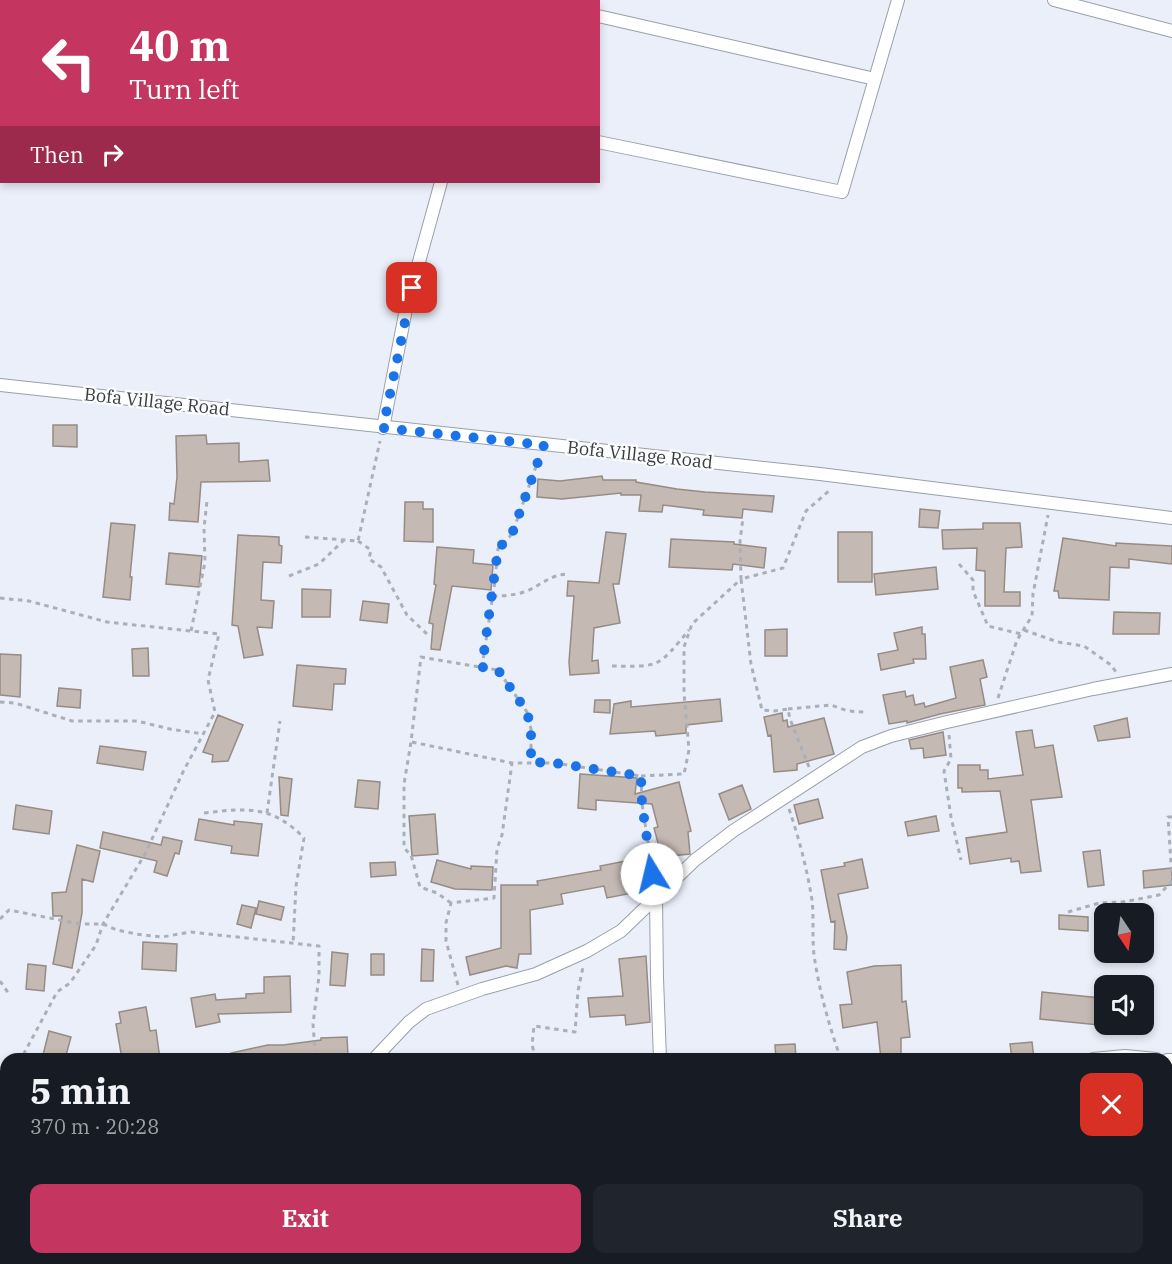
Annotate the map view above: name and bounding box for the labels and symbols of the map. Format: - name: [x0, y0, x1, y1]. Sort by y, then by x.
- pin: [386, 262, 437, 313]
- street label: Bofa Village Road: [83, 382, 231, 421]
- street label: Bofa Village Road: [566, 435, 714, 474]
- position arrow: [620, 842, 684, 906]
- north arrow: [1094, 903, 1154, 963]

